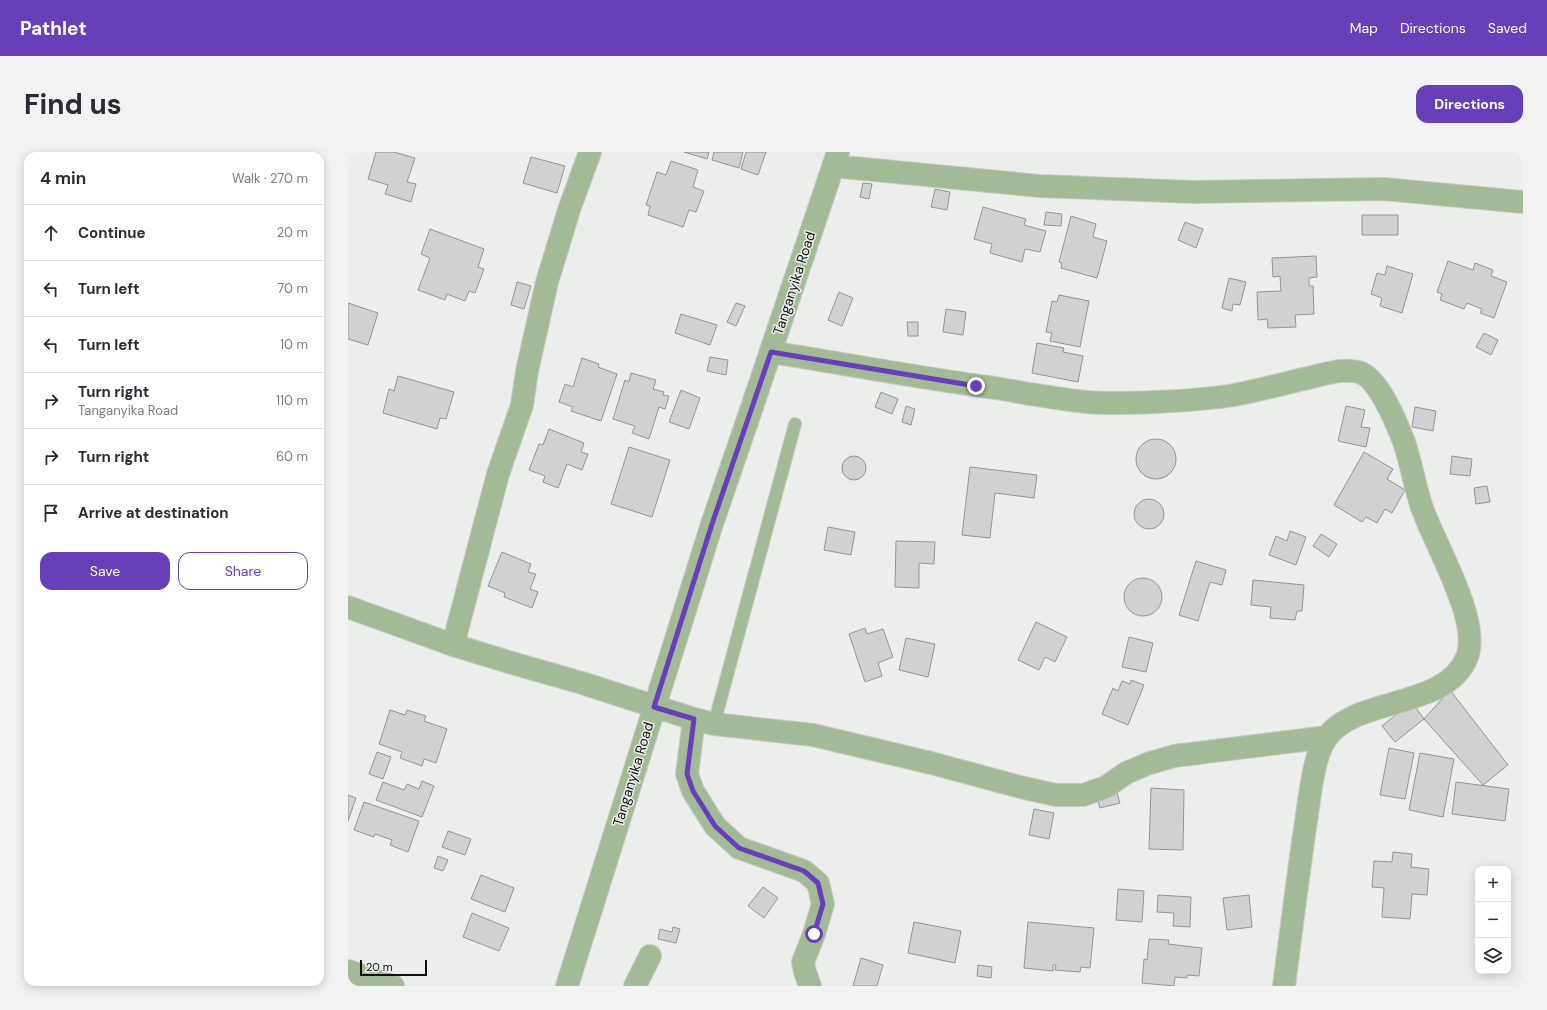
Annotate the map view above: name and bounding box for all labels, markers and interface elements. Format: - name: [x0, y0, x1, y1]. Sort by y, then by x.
- text: Pathlet: [20, 16, 87, 41]
- text: Map: [1350, 19, 1378, 37]
- text: Directions: [1400, 19, 1466, 37]
- text: Saved: [1488, 19, 1527, 37]
- button: Directions: [1416, 85, 1523, 123]
- text: Find us: [24, 86, 122, 123]
- text: 4 min: [40, 167, 86, 189]
- text: Walk · 270 m: [232, 170, 308, 187]
- icon: ahead: [40, 222, 62, 244]
- text: Continue: [78, 223, 146, 243]
- text: 20 m: [277, 224, 308, 241]
- street label: Tanganyika Road: [769, 229, 819, 337]
- icon: left: [40, 278, 62, 300]
- text: Turn left: [78, 279, 139, 299]
- text: 70 m: [277, 280, 308, 297]
- icon: left: [40, 334, 62, 356]
- text: Turn left: [78, 335, 139, 355]
- text: 10 m: [280, 336, 308, 353]
- route end: [967, 377, 985, 395]
- text: Turn right: [78, 382, 149, 402]
- icon: right: [40, 390, 62, 412]
- text: 110 m: [276, 392, 308, 409]
- text: Tanganyika Road: [78, 402, 178, 419]
- icon: right: [40, 446, 62, 468]
- text: Turn right: [78, 447, 149, 467]
- text: 60 m: [276, 448, 308, 465]
- icon: arrive: [40, 502, 62, 524]
- text: Arrive at destination: [78, 503, 229, 523]
- button: Save: [40, 552, 170, 590]
- button: Share: [178, 552, 308, 590]
- street label: Tanganyika Road: [609, 720, 657, 828]
- map controls: [1475, 866, 1511, 974]
- button: +: [1475, 866, 1511, 902]
- button: −: [1475, 902, 1511, 938]
- route start: [805, 925, 823, 943]
- button: layers: [1475, 938, 1511, 974]
- scale bar: [360, 958, 427, 977]
- text: 20 m: [366, 960, 392, 974]

